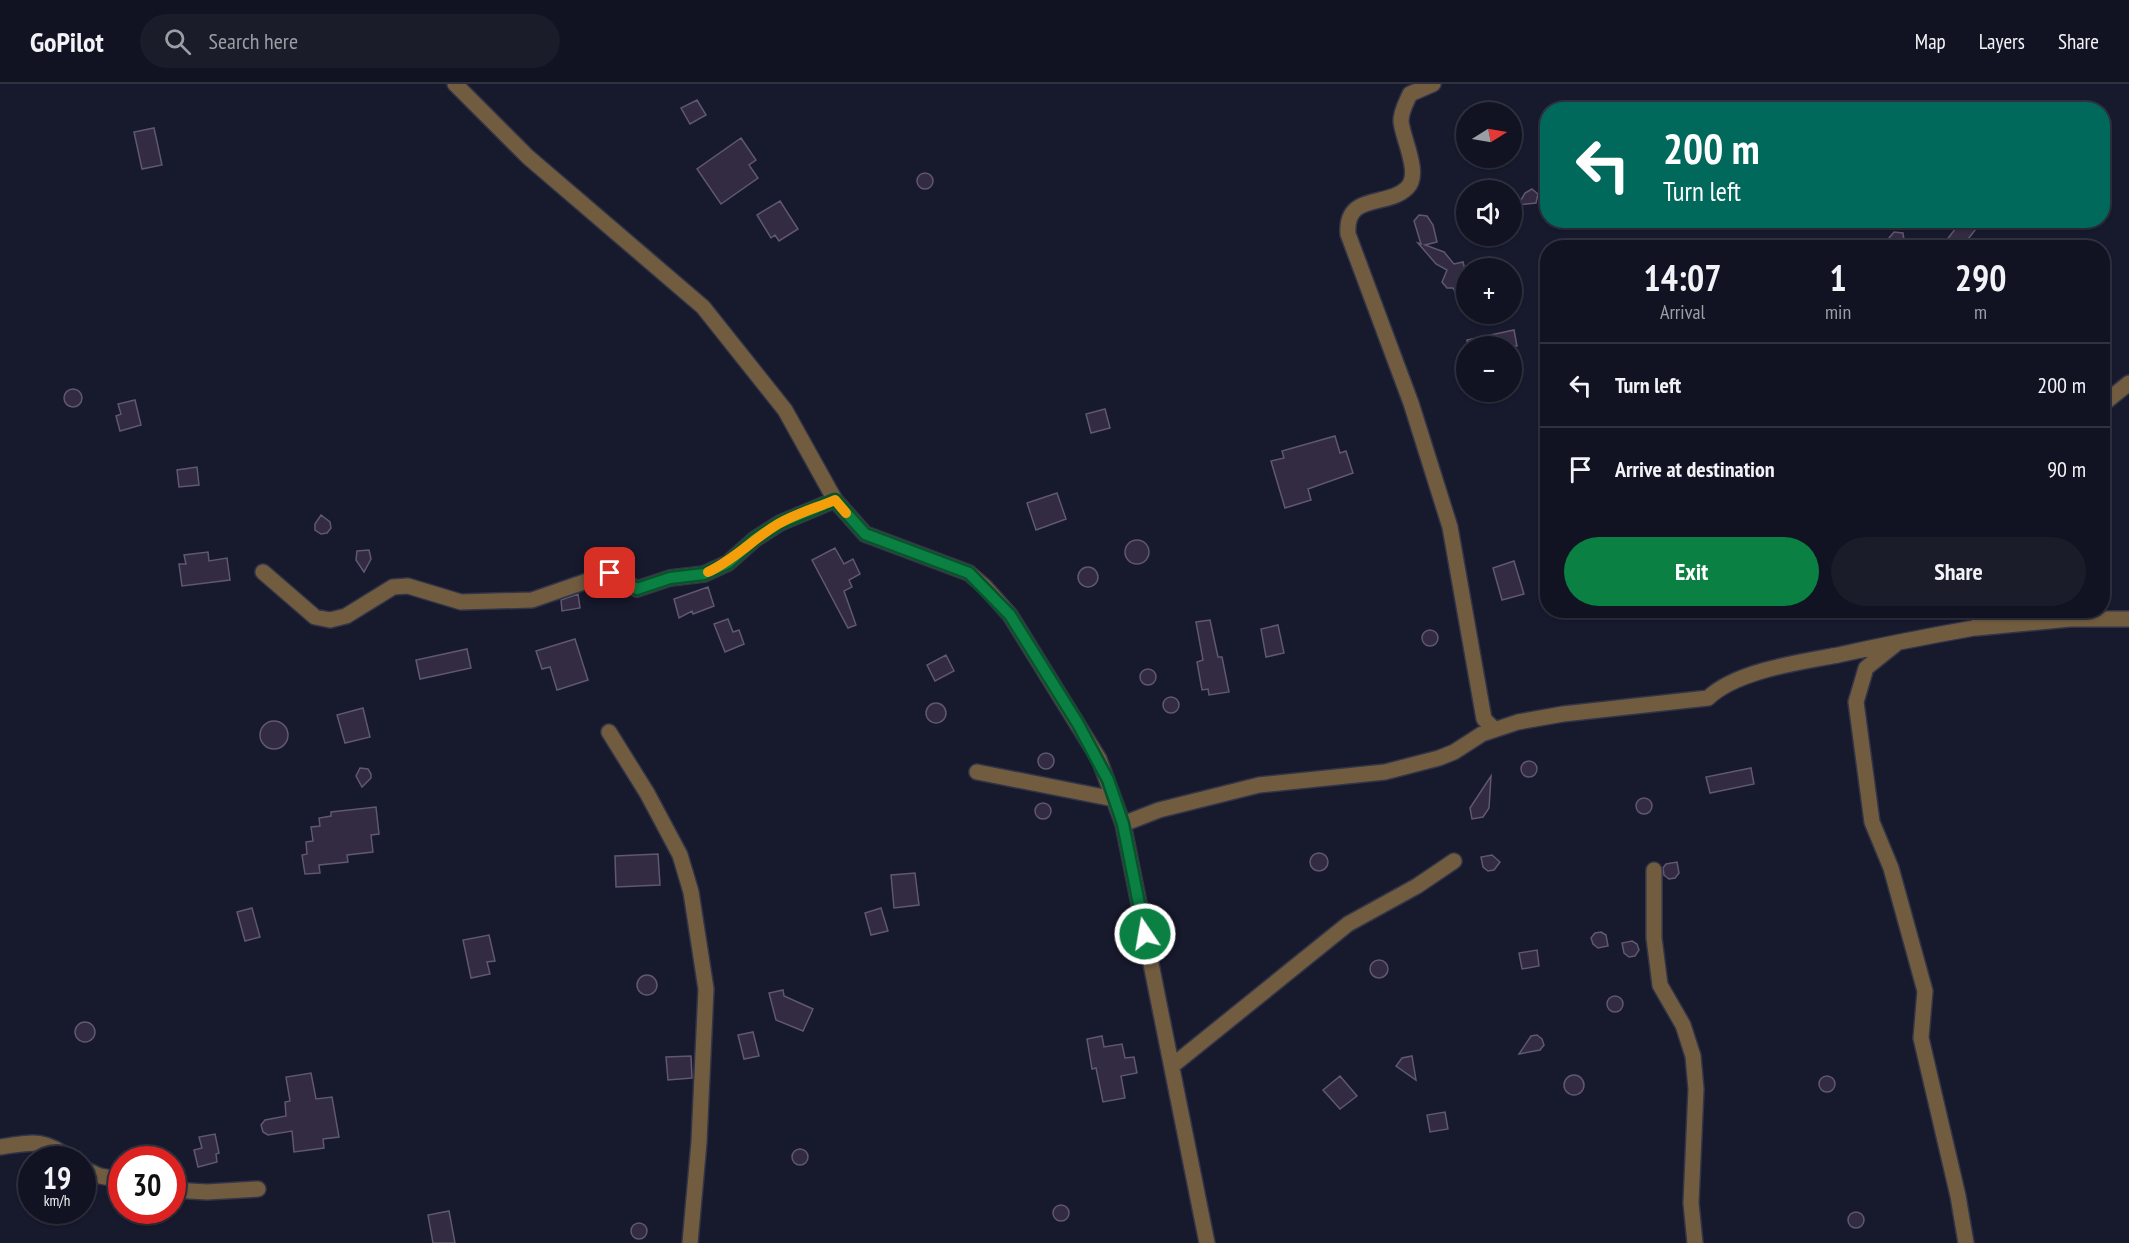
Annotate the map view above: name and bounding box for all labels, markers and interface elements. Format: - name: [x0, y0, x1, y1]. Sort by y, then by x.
- search box: [140, 14, 560, 68]
- text: GoPilot: [30, 23, 104, 60]
- icon: search: [161, 25, 194, 58]
- text: Search here: [209, 27, 298, 55]
- text: Map: [1915, 28, 1946, 55]
- text: Layers: [1979, 28, 2025, 55]
- text: Share: [2058, 28, 2099, 55]
- north arrow: [1456, 102, 1522, 168]
- map controls: [1456, 102, 1522, 402]
- text: 200 m: [1663, 121, 1760, 176]
- icon: left: [1564, 126, 1642, 204]
- text: Turn left: [1663, 174, 1741, 208]
- button: sound: [1456, 180, 1522, 246]
- text: 14:07: [1644, 254, 1721, 301]
- text: 1: [1829, 254, 1847, 301]
- text: 290: [1955, 254, 2006, 301]
- button: +: [1456, 258, 1522, 324]
- text: Arrival: [1660, 299, 1705, 325]
- text: min: [1825, 299, 1851, 325]
- text: m: [1974, 299, 1987, 325]
- button: −: [1456, 336, 1522, 402]
- icon: left: [1564, 369, 1597, 402]
- text: Turn left: [1615, 371, 1681, 399]
- text: 200 m: [2037, 371, 2086, 399]
- icon: arrive: [1564, 453, 1597, 486]
- text: Arrive at destination: [1615, 455, 1775, 483]
- text: 90 m: [2047, 455, 2086, 483]
- button: Exit: [1564, 537, 1819, 606]
- button: Share: [1831, 537, 2086, 606]
- pin: [584, 547, 635, 598]
- icon: arrive: [593, 556, 626, 589]
- position arrow: [1113, 902, 1177, 966]
- speed limit sign: 30: [108, 1146, 186, 1224]
- text: 19: [43, 1158, 71, 1197]
- text: km/h: [44, 1191, 70, 1210]

